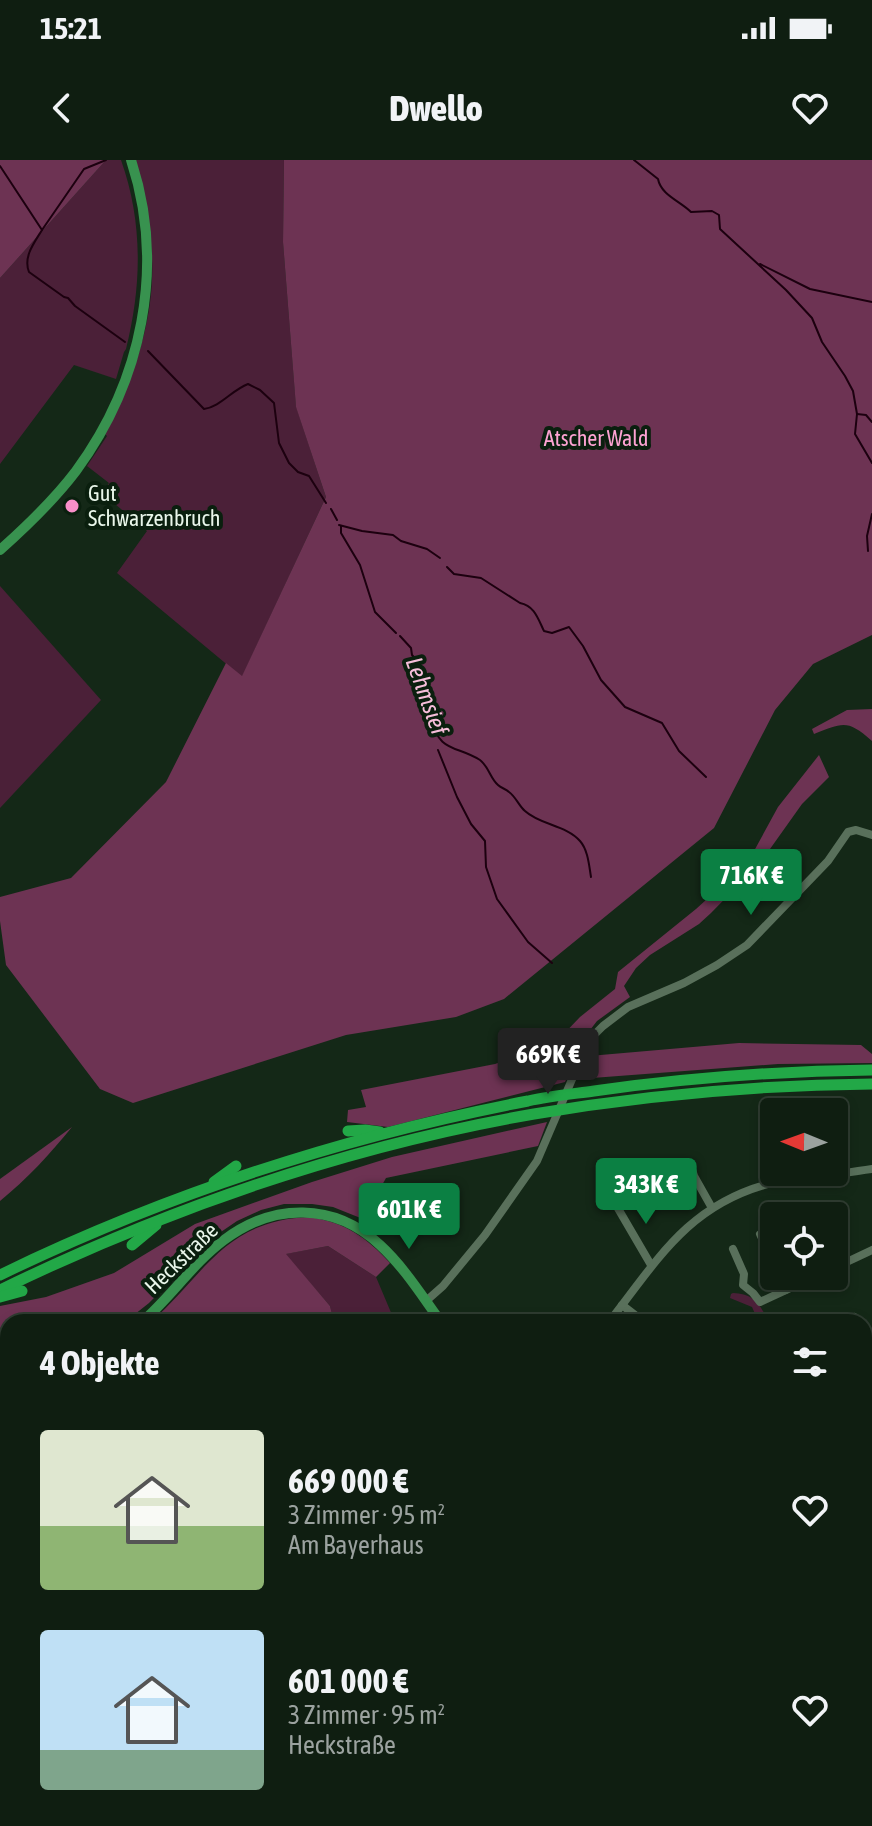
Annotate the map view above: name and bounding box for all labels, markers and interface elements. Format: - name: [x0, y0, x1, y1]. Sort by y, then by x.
- text: 15:21: [40, 11, 102, 45]
- icon: back: [40, 86, 84, 130]
- icon: heart: [788, 86, 832, 130]
- text: Dwello: [389, 87, 483, 129]
- park label: Atscher Wald: [544, 425, 648, 451]
- place label: Gut Schwarzenbruch: [88, 480, 220, 531]
- marker: Gut Schwarzenbruch: [63, 497, 81, 515]
- water label: Lehmsief: [401, 654, 454, 740]
- pin: 716K €: [686, 849, 816, 917]
- text: 716K €: [719, 860, 783, 890]
- pin: 669K €: [483, 1028, 613, 1096]
- text: 669K €: [516, 1039, 580, 1069]
- north arrow: [760, 1098, 848, 1186]
- map controls: [760, 1098, 848, 1290]
- pin: 343K €: [581, 1158, 711, 1226]
- text: 343K €: [614, 1169, 678, 1199]
- pin: 601K €: [344, 1183, 474, 1251]
- text: 601K €: [377, 1194, 441, 1224]
- button: locate: [760, 1202, 848, 1290]
- street label: Heckstraße: [139, 1217, 223, 1299]
- icon: filters: [788, 1340, 832, 1384]
- text: 4 Objekte: [40, 1343, 160, 1382]
- text: 669 000 €: [288, 1461, 409, 1500]
- icon: home: [104, 1462, 200, 1558]
- icon: heart: [788, 1488, 832, 1532]
- text: 3 Zimmer · 95 m²: [288, 1500, 445, 1530]
- text: Am Bayerhaus: [288, 1530, 424, 1560]
- text: 601 000 €: [288, 1661, 409, 1700]
- icon: home: [104, 1662, 200, 1758]
- icon: heart: [788, 1688, 832, 1732]
- text: 3 Zimmer · 95 m²: [288, 1700, 445, 1730]
- text: Heckstraße: [288, 1730, 396, 1760]

